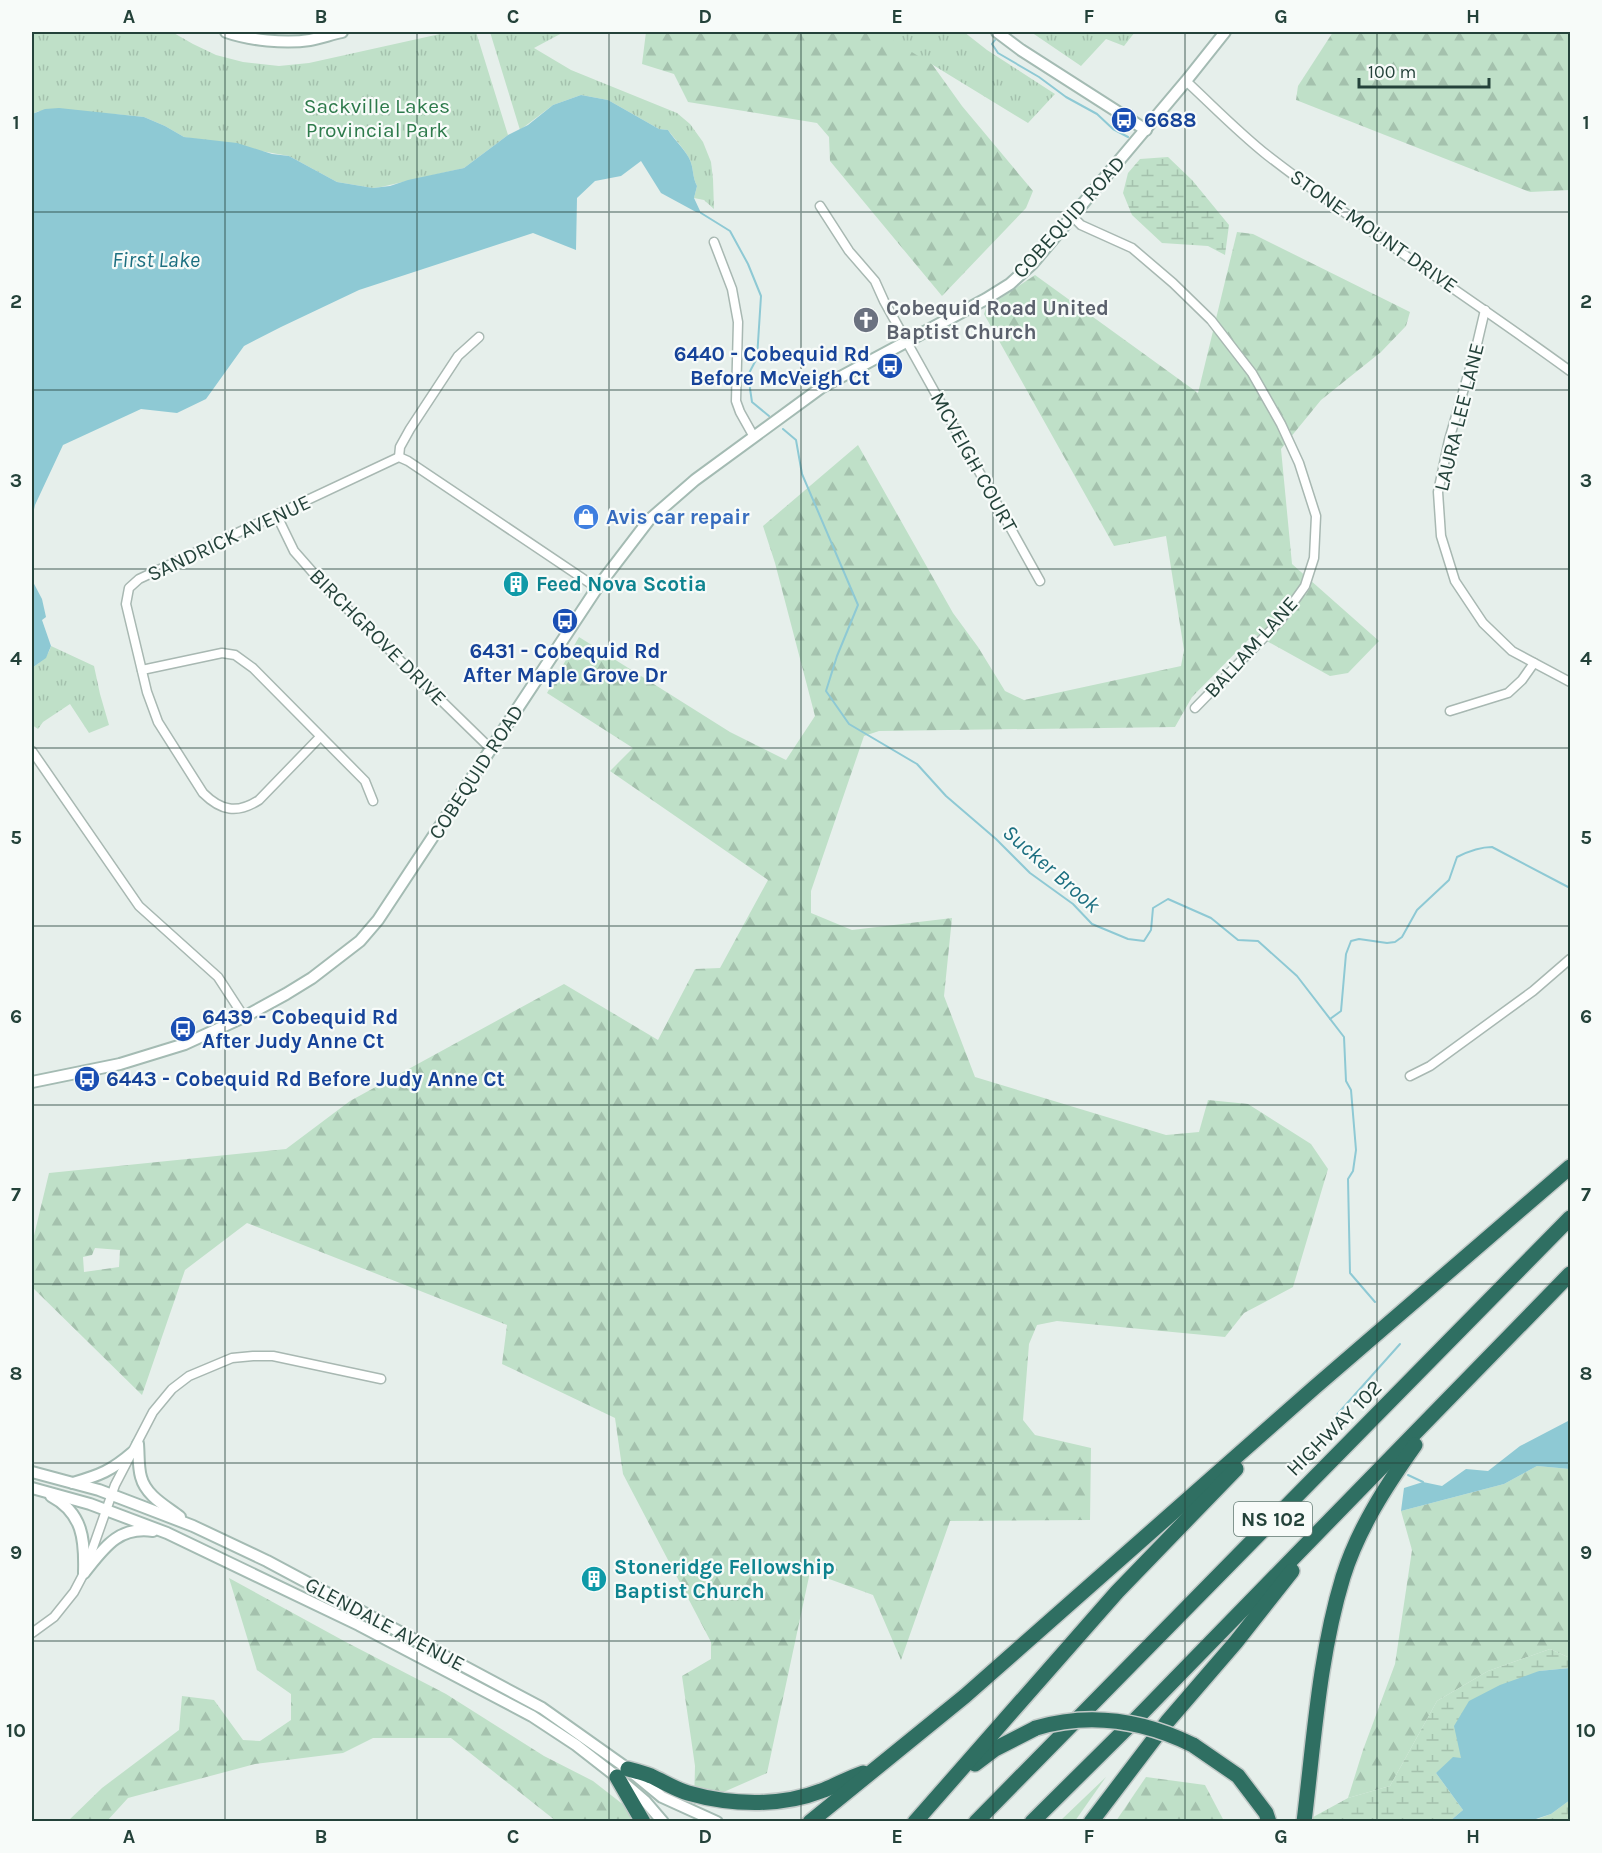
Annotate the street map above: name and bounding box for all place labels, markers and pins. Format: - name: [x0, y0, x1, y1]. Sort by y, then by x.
- bus stop icon: 6688: [1109, 105, 1139, 135]
- place label: 6688: [1144, 108, 1197, 132]
- place label: Cobequid Road United Baptist Church: [886, 296, 1109, 344]
- church icon: Cobequid Road United Baptist Church: [851, 305, 881, 335]
- place label: 6440 - Cobequid Rd Before McVeigh Ct: [674, 342, 870, 390]
- bus stop icon: 6440 - Cobequid Rd Before McVeigh Ct: [875, 351, 905, 381]
- shop icon: Avis car repair: [571, 502, 601, 532]
- place label: Avis car repair: [606, 505, 750, 529]
- building icon: Feed Nova Scotia: [501, 569, 531, 599]
- place label: Feed Nova Scotia: [536, 572, 707, 596]
- bus stop icon: 6431 - Cobequid Rd After Maple Grove Dr: [550, 606, 580, 636]
- place label: 6431 - Cobequid Rd After Maple Grove Dr: [463, 639, 668, 687]
- place label: 6439 - Cobequid Rd After Judy Anne Ct: [202, 1005, 398, 1053]
- bus stop icon: 6439 - Cobequid Rd After Judy Anne Ct: [168, 1014, 198, 1044]
- bus stop icon: 6443 - Cobequid Rd Before Judy Anne Ct: [72, 1064, 102, 1094]
- place label: 6443 - Cobequid Rd Before Judy Anne Ct: [106, 1067, 505, 1092]
- place label: Stoneridge Fellowship Baptist Church: [614, 1555, 835, 1603]
- building icon: Stoneridge Fellowship Baptist Church: [579, 1564, 609, 1594]

